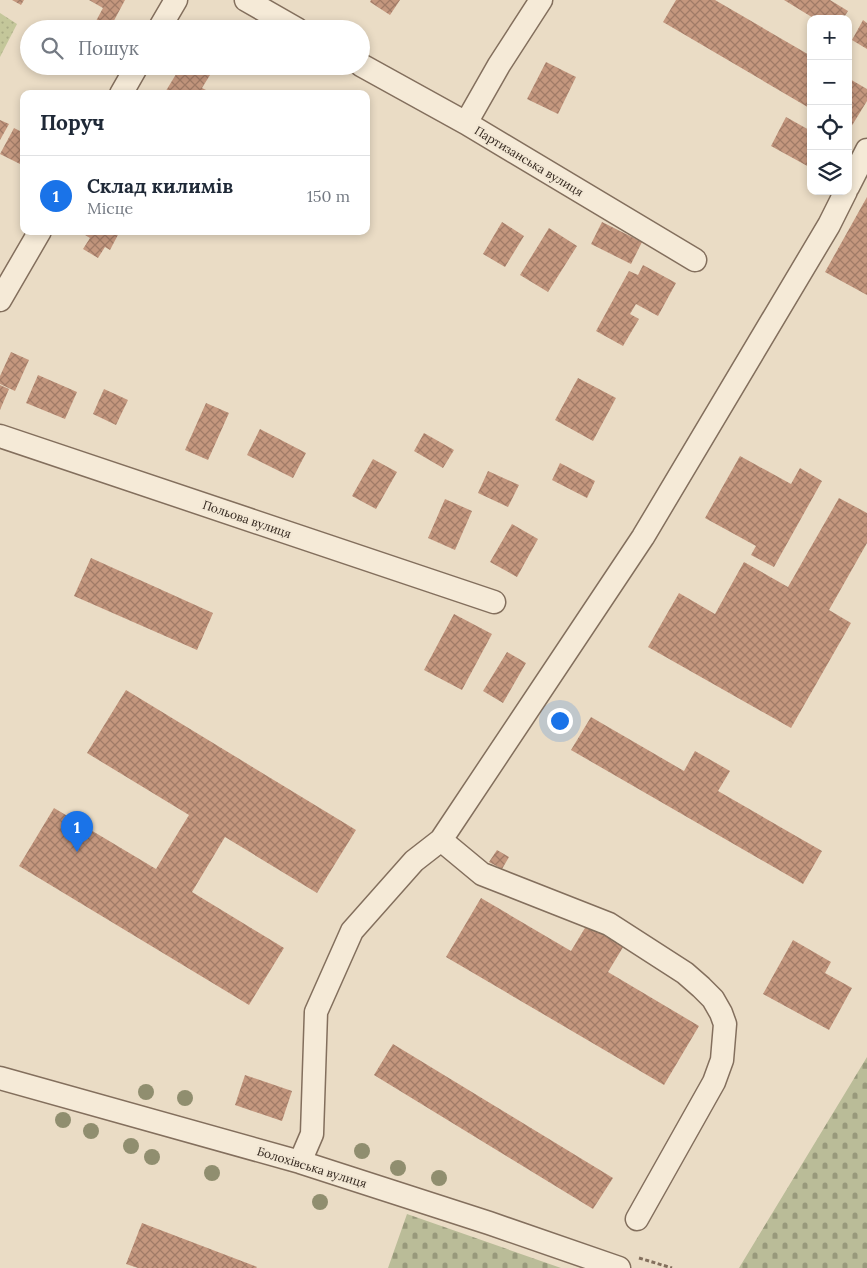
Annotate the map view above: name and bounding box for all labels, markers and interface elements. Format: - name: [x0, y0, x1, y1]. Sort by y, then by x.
- map controls: [807, 15, 852, 195]
- button: +: [807, 15, 852, 60]
- search box: [20, 20, 370, 75]
- icon: search: [38, 34, 66, 62]
- text: Пошук: [78, 36, 139, 60]
- button: −: [807, 60, 852, 105]
- button: locate: [807, 105, 852, 150]
- text: Поруч: [40, 109, 105, 136]
- street label: Партизанська вулиця: [472, 123, 586, 199]
- button: layers: [807, 150, 852, 195]
- text: Склад килимів: [87, 174, 233, 198]
- text: 1: [53, 186, 59, 206]
- text: 150 m: [307, 186, 350, 206]
- text: Місце: [87, 198, 133, 218]
- street label: Польова вулиця: [201, 497, 293, 541]
- your location: [547, 708, 573, 734]
- pin: 1: [61, 811, 93, 852]
- street label: Болохівська вулиця: [255, 1143, 369, 1191]

